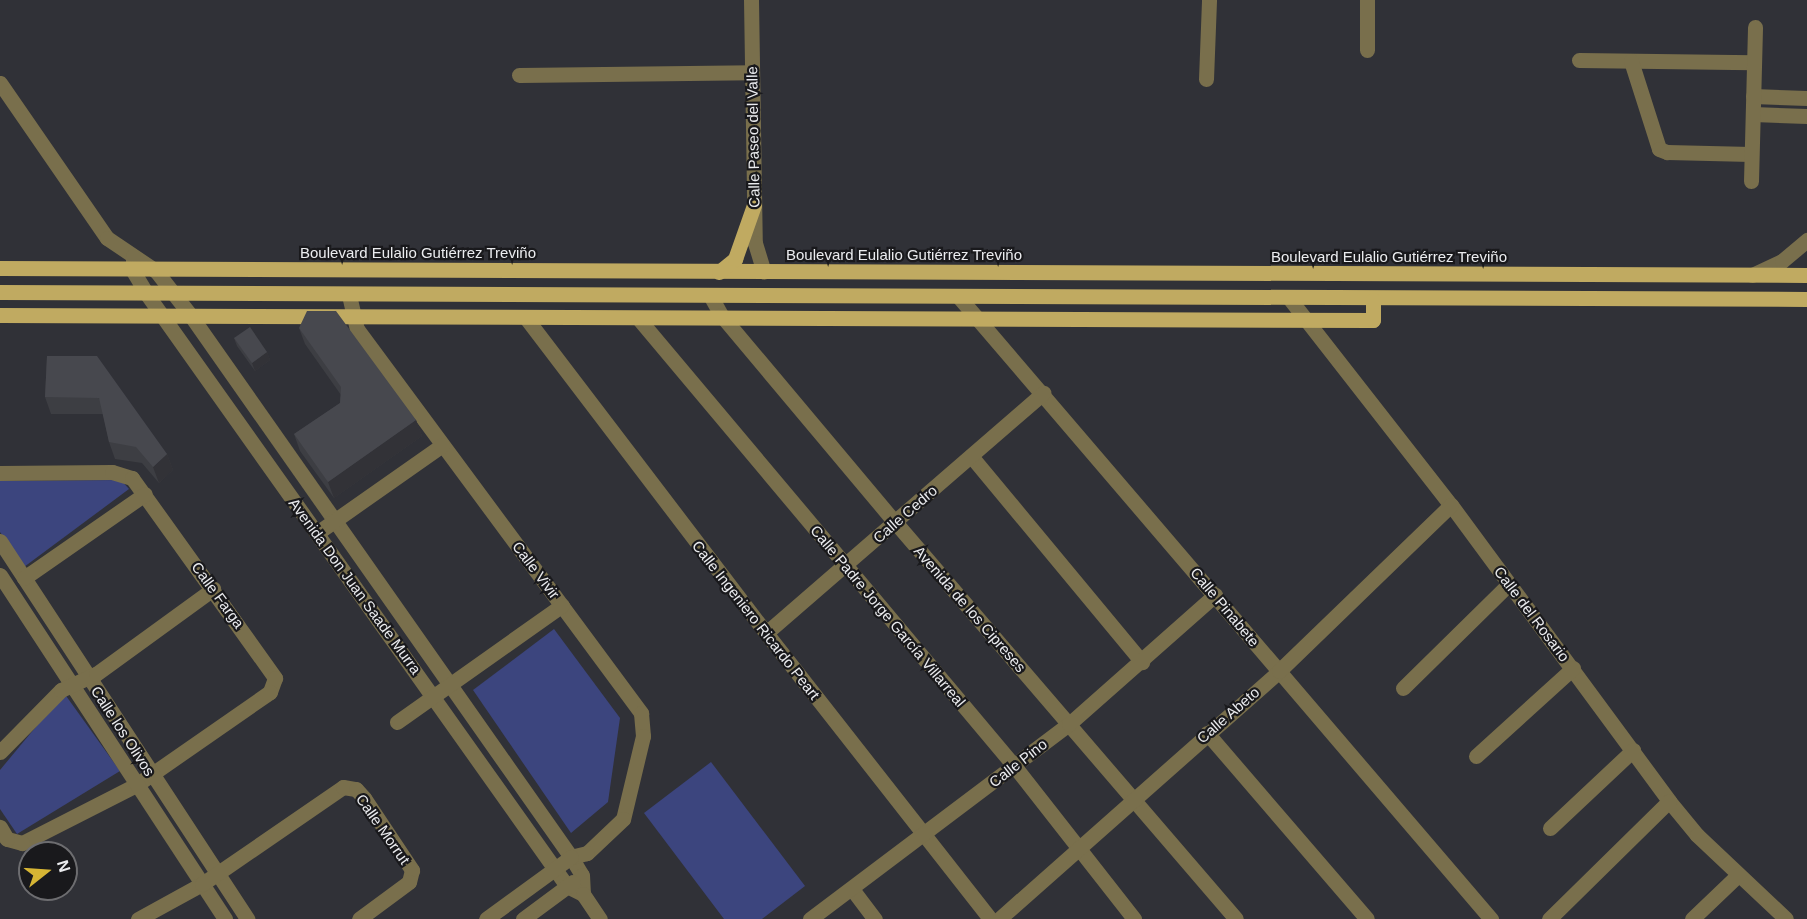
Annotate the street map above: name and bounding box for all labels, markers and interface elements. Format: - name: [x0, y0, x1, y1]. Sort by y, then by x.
- street label: Calle Paseo del Valle: [743, 66, 763, 208]
- street label: Boulevard Eulalio Gutiérrez Treviño: [300, 244, 536, 262]
- street label: Boulevard Eulalio Gutiérrez Treviño: [786, 246, 1022, 264]
- street label: Boulevard Eulalio Gutiérrez Treviño: [1271, 248, 1507, 266]
- street label: Calle Cedro: [869, 481, 941, 547]
- street label: Avenida Don Juan Saade Murra: [285, 494, 425, 678]
- street label: Calle Padre Jorge García Villarreal: [807, 522, 969, 710]
- street label: Calle Ingeniero Ricardo Peart: [688, 537, 824, 703]
- street label: Calle Vivir: [509, 538, 563, 602]
- street label: Avenida de los Cipreses: [910, 542, 1030, 676]
- street label: Calle Farga: [188, 558, 248, 632]
- street label: Calle del Rosario: [1490, 563, 1574, 665]
- street label: Calle Pinabete: [1187, 564, 1263, 650]
- street label: Calle los Olivos: [87, 683, 159, 779]
- street label: Calle Abeto: [1193, 683, 1263, 747]
- street label: Calle Pino: [986, 735, 1050, 791]
- street label: Calle Morrut: [352, 790, 414, 868]
- north arrow: [18, 841, 78, 901]
- text: N: [54, 858, 74, 874]

